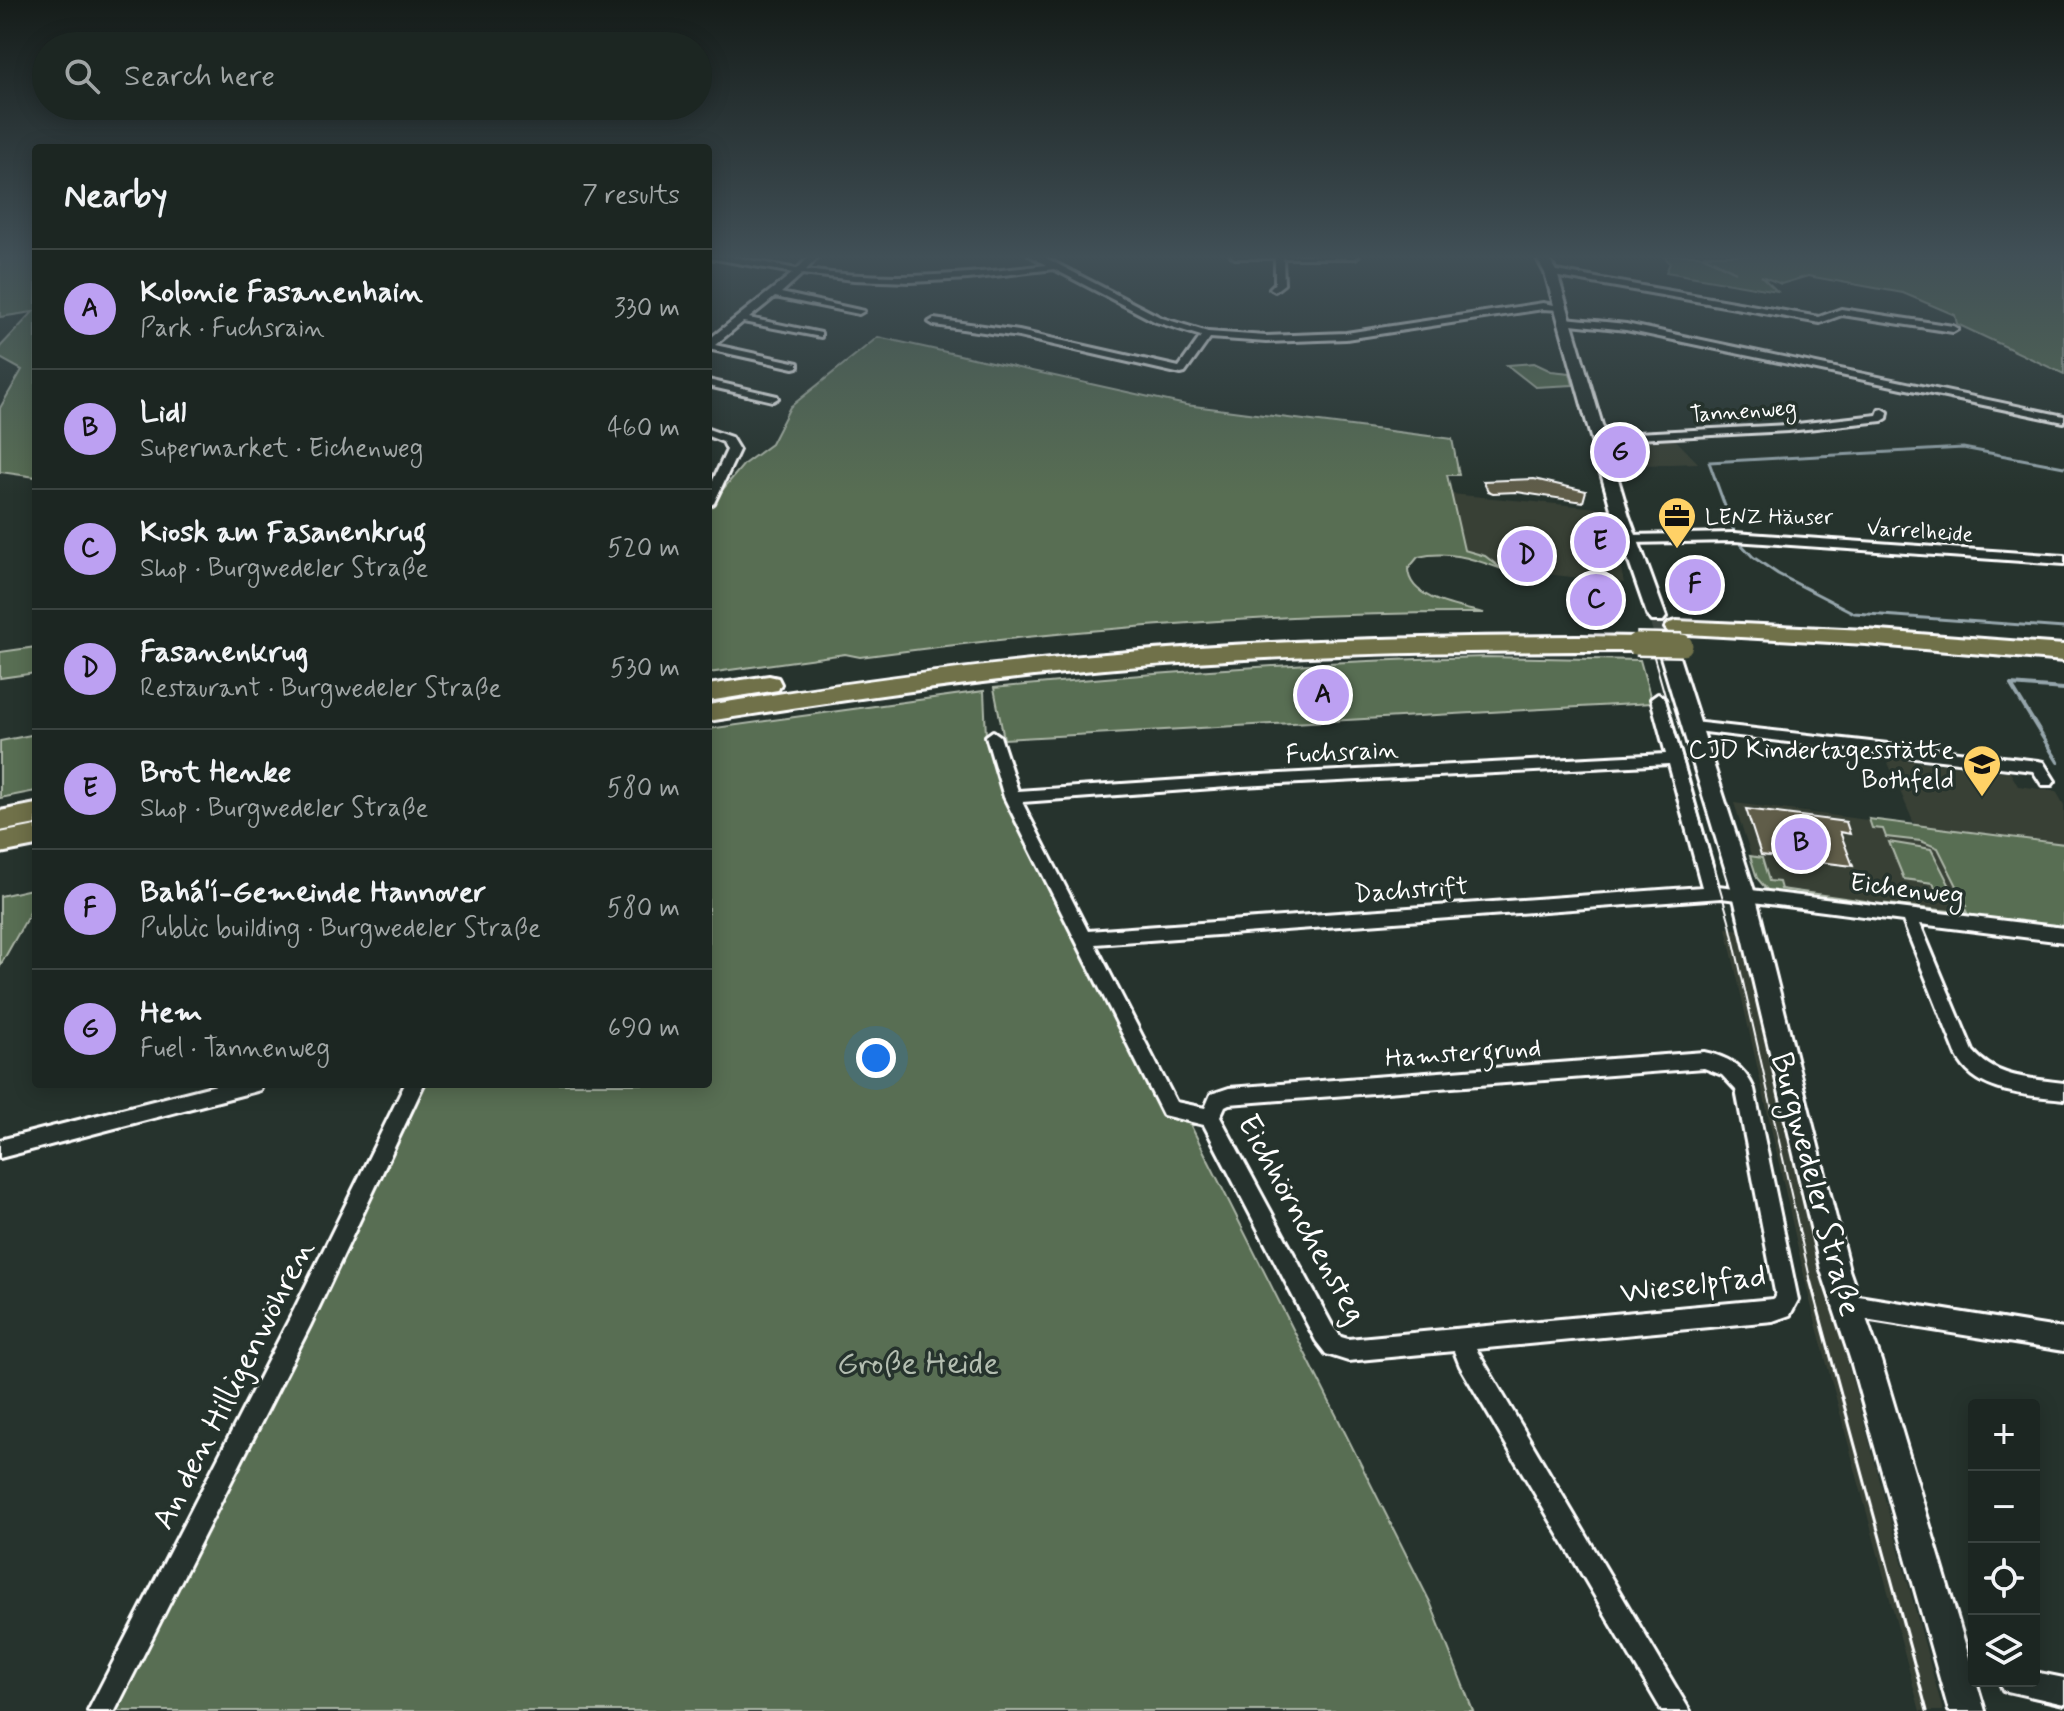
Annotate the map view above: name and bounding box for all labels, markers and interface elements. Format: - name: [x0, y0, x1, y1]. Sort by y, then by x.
- search box: [32, 32, 712, 120]
- icon: search: [60, 54, 104, 98]
- text: Search here: [124, 57, 275, 96]
- text: Nearby: [64, 174, 168, 219]
- text: 7 results: [582, 179, 680, 213]
- text: Kolonie Fasanenhain: [140, 273, 423, 312]
- text: A: [81, 292, 99, 326]
- text: 330 m: [614, 292, 680, 326]
- text: Park · Fuchsrain: [140, 312, 325, 346]
- text: Lidl: [140, 393, 186, 432]
- street label: Tannenweg: [1689, 394, 1798, 433]
- text: B: [82, 412, 98, 446]
- text: 460 m: [607, 412, 680, 446]
- pin: G: [1594, 422, 1646, 482]
- text: Supermarket · Eichenweg: [140, 432, 423, 466]
- office icon: LENZ Häuser: [1656, 495, 1698, 550]
- place label: LENZ Häuser: [1705, 504, 1834, 532]
- pin: E: [1574, 512, 1626, 572]
- text: Kiosk am Fasanenkrug: [140, 513, 426, 552]
- street label: Varrelheide: [1866, 514, 1974, 550]
- pin: D: [1501, 526, 1553, 586]
- text: C: [81, 532, 99, 566]
- text: 520 m: [607, 532, 680, 566]
- text: Shop · Burgwedeler Straße: [140, 552, 428, 586]
- pin: F: [1669, 555, 1721, 615]
- pin: C: [1570, 570, 1622, 630]
- text: Fasanenkrug: [140, 633, 308, 672]
- text: D: [81, 652, 99, 686]
- text: 530 m: [610, 652, 680, 686]
- pin: A: [1297, 665, 1349, 725]
- text: Restaurant · Burgwedeler Straße: [140, 672, 501, 706]
- street label: Fuchsrain: [1285, 733, 1399, 773]
- place label: CJD Kindertagesstätte Bothfeld: [1688, 734, 1954, 798]
- school or university icon: CJD Kindertagesstätte Bothfeld: [1961, 743, 2003, 798]
- text: Brot Henke: [140, 753, 292, 792]
- text: E: [82, 772, 98, 806]
- text: 580 m: [607, 772, 680, 806]
- text: Shop · Burgwedeler Straße: [140, 792, 428, 826]
- pin: B: [1775, 814, 1827, 874]
- street label: Eichenweg: [1847, 866, 1966, 916]
- street label: Dachstrift: [1353, 870, 1469, 912]
- text: Bahá'í-Gemeinde Hannover: [140, 873, 486, 912]
- text: F: [83, 892, 97, 926]
- text: 580 m: [607, 892, 680, 926]
- text: Public building · Burgwedeler Straße: [140, 912, 541, 946]
- text: Hem: [140, 993, 202, 1032]
- text: G: [81, 1012, 99, 1046]
- text: 690 m: [608, 1012, 680, 1046]
- text: Fuel · Tannenweg: [140, 1032, 330, 1066]
- street label: Hamstergrund: [1384, 1032, 1543, 1079]
- your location: [856, 1038, 896, 1078]
- street label: Burgwedeler Straße: [1758, 1048, 1870, 1322]
- street label: Eichhörnchensteg: [1226, 1107, 1376, 1331]
- street label: An den Hilligenwöhren: [142, 1233, 325, 1537]
- street label: Wieselpfad: [1618, 1255, 1769, 1315]
- park label: Große Heide: [837, 1343, 999, 1385]
- map controls: [1968, 1399, 2040, 1687]
- button: +: [1968, 1399, 2040, 1471]
- button: −: [1968, 1471, 2040, 1543]
- button: locate: [1968, 1543, 2040, 1615]
- button: layers: [1968, 1615, 2040, 1687]

